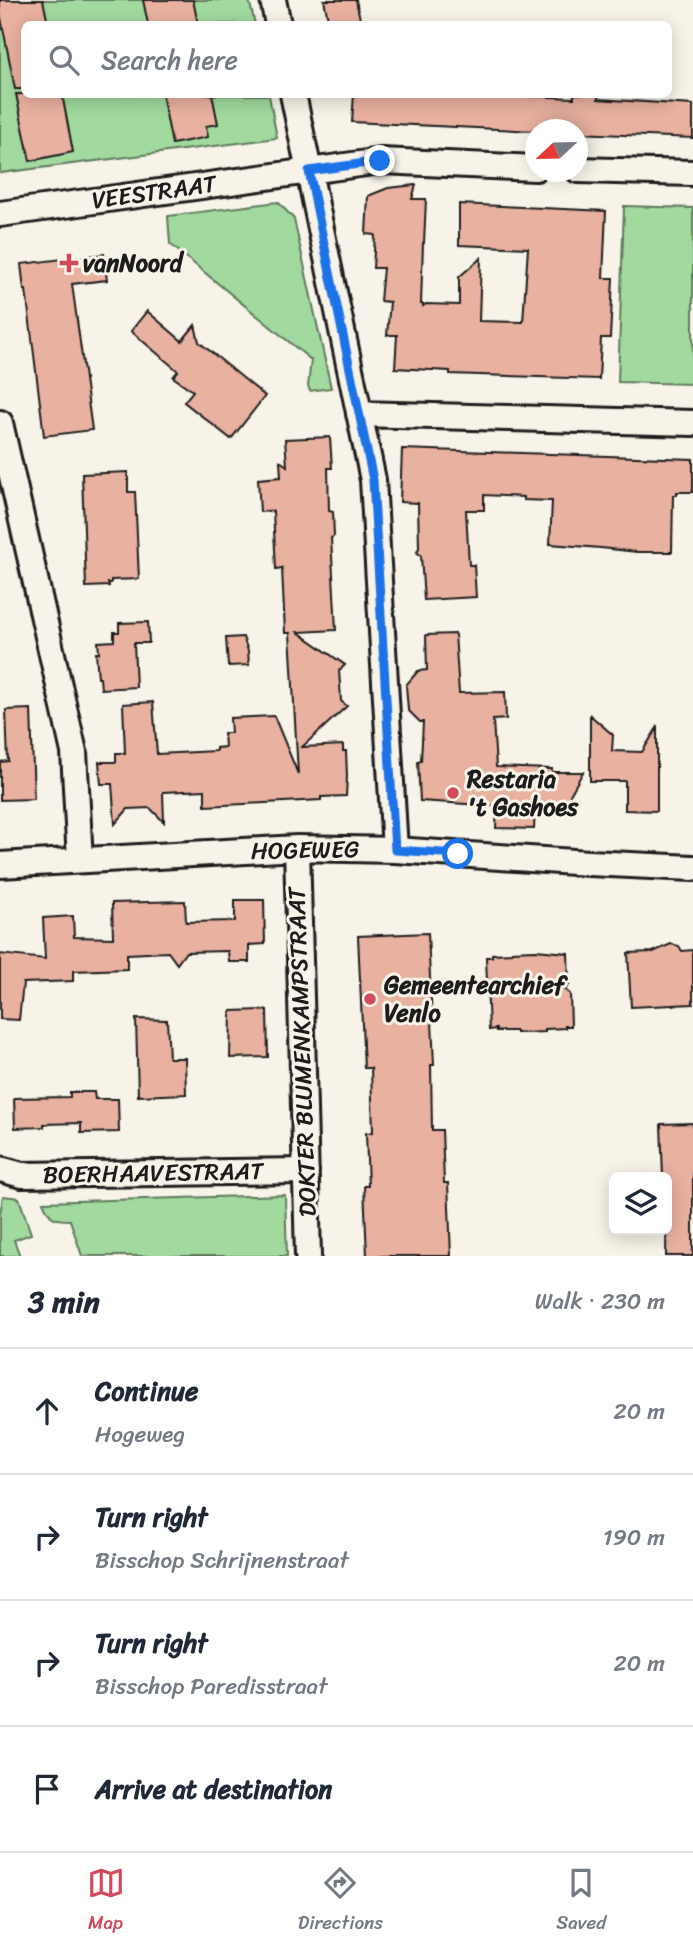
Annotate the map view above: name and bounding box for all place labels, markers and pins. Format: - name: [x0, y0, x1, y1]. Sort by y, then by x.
- place label: vanNoord: [83, 242, 185, 284]
- marker: vanNoord: [61, 255, 77, 271]
- place label: Restaria 't Gashoes: [466, 758, 579, 828]
- marker: Restaria 't Gashoes: [445, 785, 461, 801]
- place label: Gemeentearchief Venlo: [384, 964, 568, 1034]
- marker: Gemeentearchief Venlo: [362, 991, 378, 1007]

